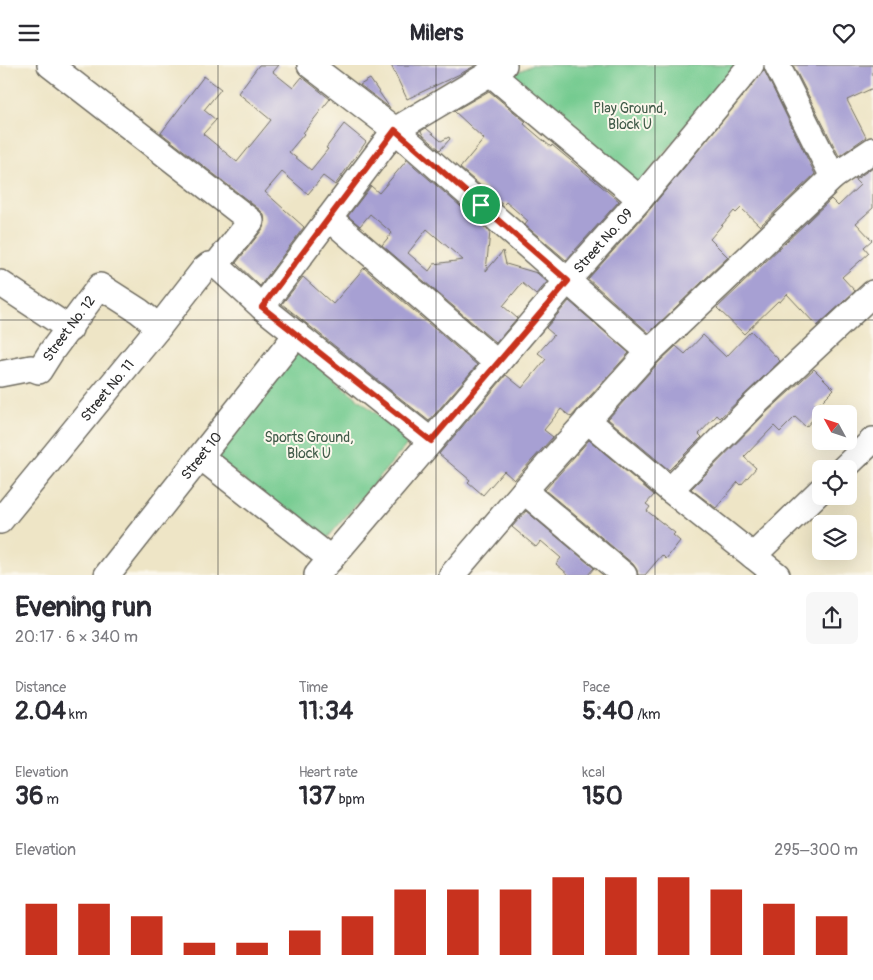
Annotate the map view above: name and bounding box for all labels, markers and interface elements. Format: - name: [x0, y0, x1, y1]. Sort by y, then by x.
- icon: menu: [15, 19, 43, 47]
- text: Milers: [410, 19, 463, 47]
- icon: heart: [830, 19, 858, 47]
- park label: Play Ground, Block U: [593, 100, 667, 133]
- pin: [460, 184, 502, 226]
- icon: arrive: [467, 191, 495, 219]
- street label: Street No. 09: [570, 205, 637, 277]
- street label: Street No. 12: [39, 292, 99, 365]
- street label: Street No. 11: [77, 356, 138, 425]
- north arrow: [812, 405, 858, 450]
- map controls: [812, 405, 857, 560]
- street label: Street 10: [177, 429, 226, 483]
- park label: Sports Ground, Block U: [264, 429, 354, 462]
- button: locate: [812, 460, 857, 505]
- button: layers: [812, 515, 857, 560]
- text: Evening run: [15, 590, 152, 625]
- button: share: [806, 592, 858, 644]
- text: 20:17 · 6 × 340 m: [15, 627, 138, 647]
- text: Distance: [15, 679, 66, 696]
- text: Time: [299, 679, 328, 696]
- text: Pace: [582, 679, 610, 696]
- text: 2.04: [15, 696, 66, 727]
- text: 11:34: [299, 696, 353, 727]
- text: 5:40: [582, 696, 634, 727]
- text: km: [66, 706, 87, 723]
- text: /km: [634, 706, 660, 723]
- text: Elevation: [15, 764, 68, 781]
- text: Heart rate: [299, 764, 358, 781]
- text: kcal: [582, 764, 605, 781]
- text: 36: [15, 781, 44, 812]
- text: 137: [299, 781, 336, 812]
- text: 150: [582, 781, 623, 812]
- text: m: [44, 791, 59, 808]
- text: bpm: [336, 791, 365, 808]
- text: Elevation: [15, 840, 76, 860]
- text: 295–300 m: [774, 840, 858, 860]

